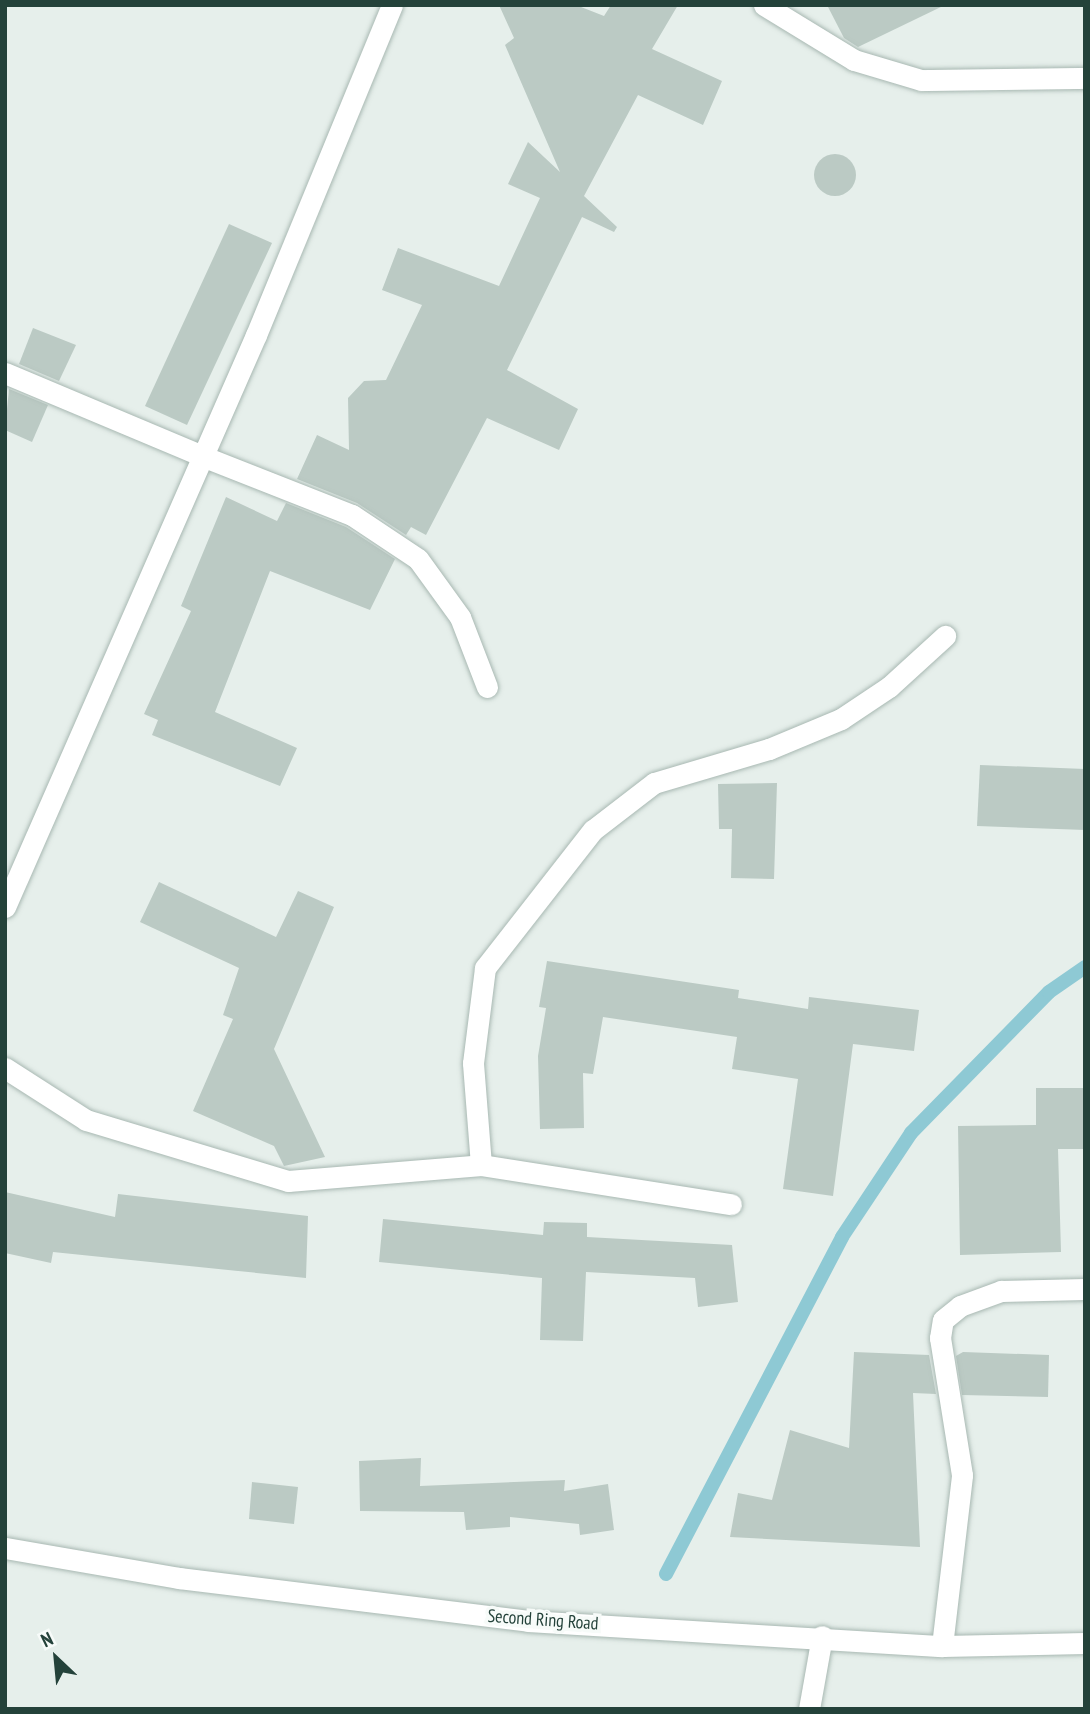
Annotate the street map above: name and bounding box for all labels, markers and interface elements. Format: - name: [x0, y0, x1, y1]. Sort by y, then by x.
- street label: Second Ring Road: [487, 1605, 599, 1635]
- north arrow: [21, 1623, 91, 1693]
- text: N: [37, 1626, 57, 1652]

